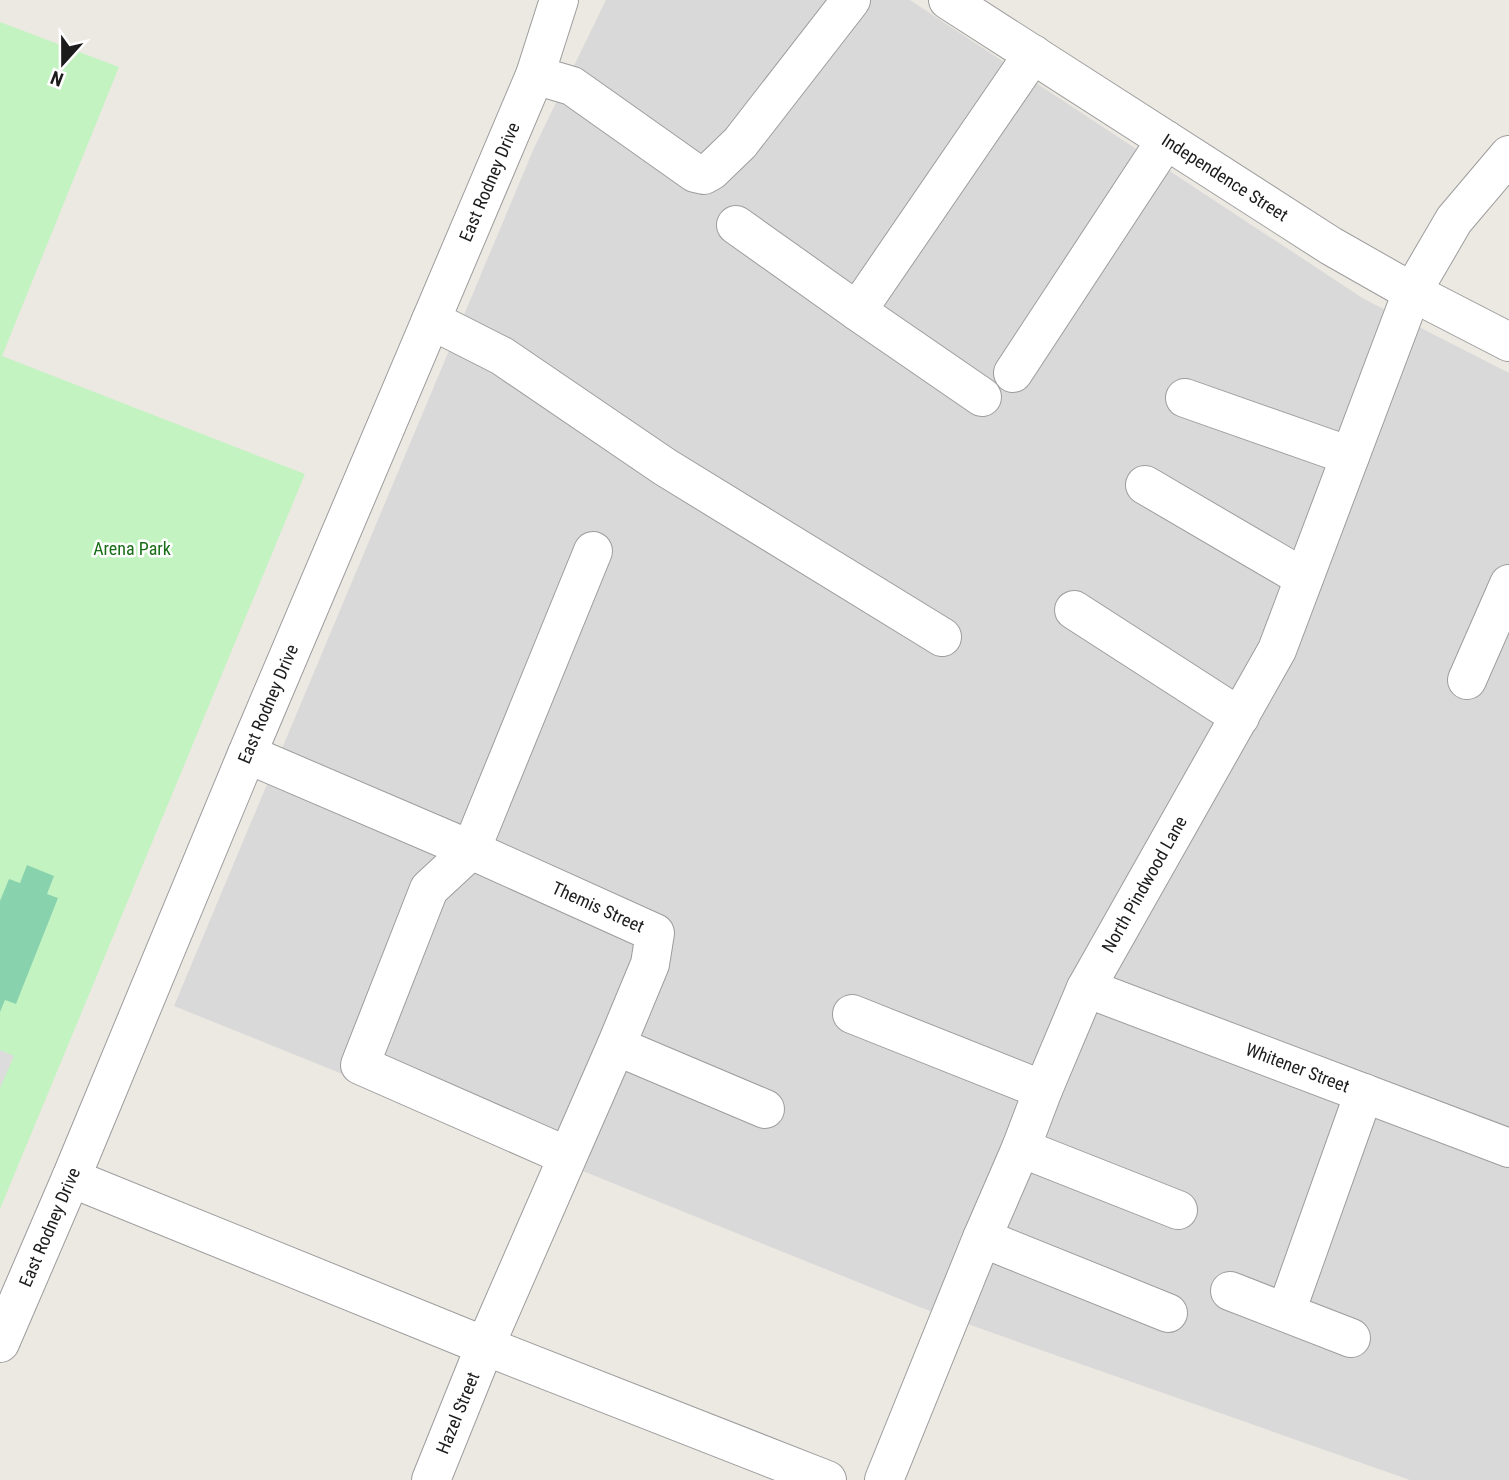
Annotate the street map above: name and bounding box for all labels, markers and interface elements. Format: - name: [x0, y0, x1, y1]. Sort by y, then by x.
- north arrow: [28, 28, 98, 98]
- text: N: [48, 66, 67, 91]
- street label: East Rodney Drive: [455, 119, 524, 245]
- street label: Independence Street: [1158, 129, 1292, 226]
- park label: Arena Park: [93, 538, 171, 559]
- street label: East Rodney Drive: [233, 641, 302, 767]
- street label: North Pindwood Lane: [1097, 812, 1191, 956]
- street label: Themis Street: [549, 877, 648, 937]
- street label: Whitener Street: [1243, 1038, 1352, 1097]
- street label: East Rodney Drive: [15, 1164, 84, 1290]
- street label: Hazel Street: [432, 1369, 483, 1457]

